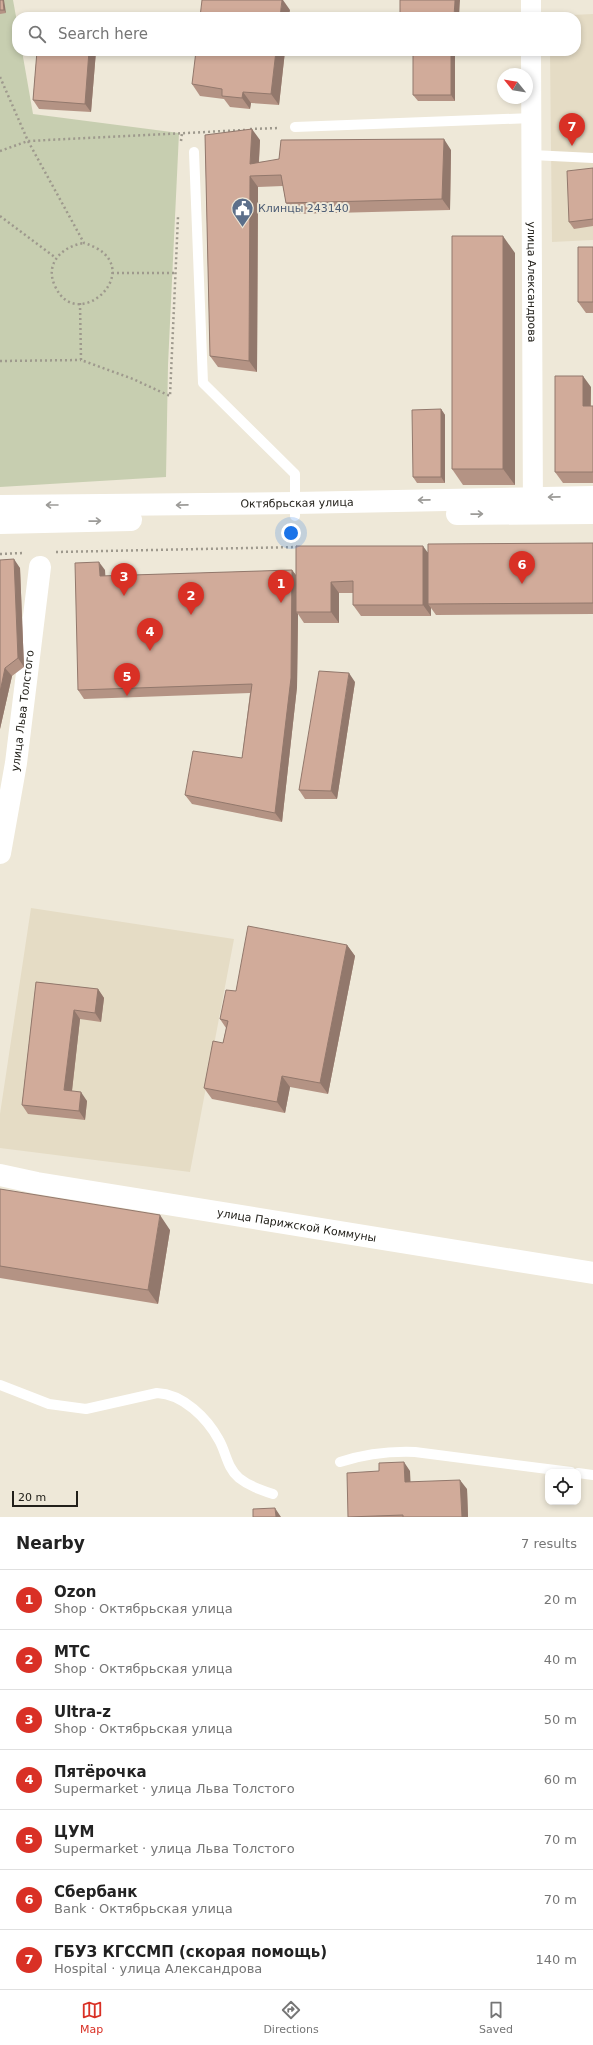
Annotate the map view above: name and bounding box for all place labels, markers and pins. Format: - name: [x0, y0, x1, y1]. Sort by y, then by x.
- pin: 7: [559, 113, 585, 146]
- public building icon: Клинцы 243140: [230, 195, 256, 228]
- place label: Клинцы 243140: [258, 202, 349, 215]
- pin: 6: [509, 551, 535, 584]
- pin: 3: [111, 563, 137, 596]
- pin: 1: [268, 570, 294, 603]
- pin: 2: [178, 582, 204, 615]
- pin: 4: [137, 618, 163, 651]
- pin: 5: [114, 663, 140, 696]

